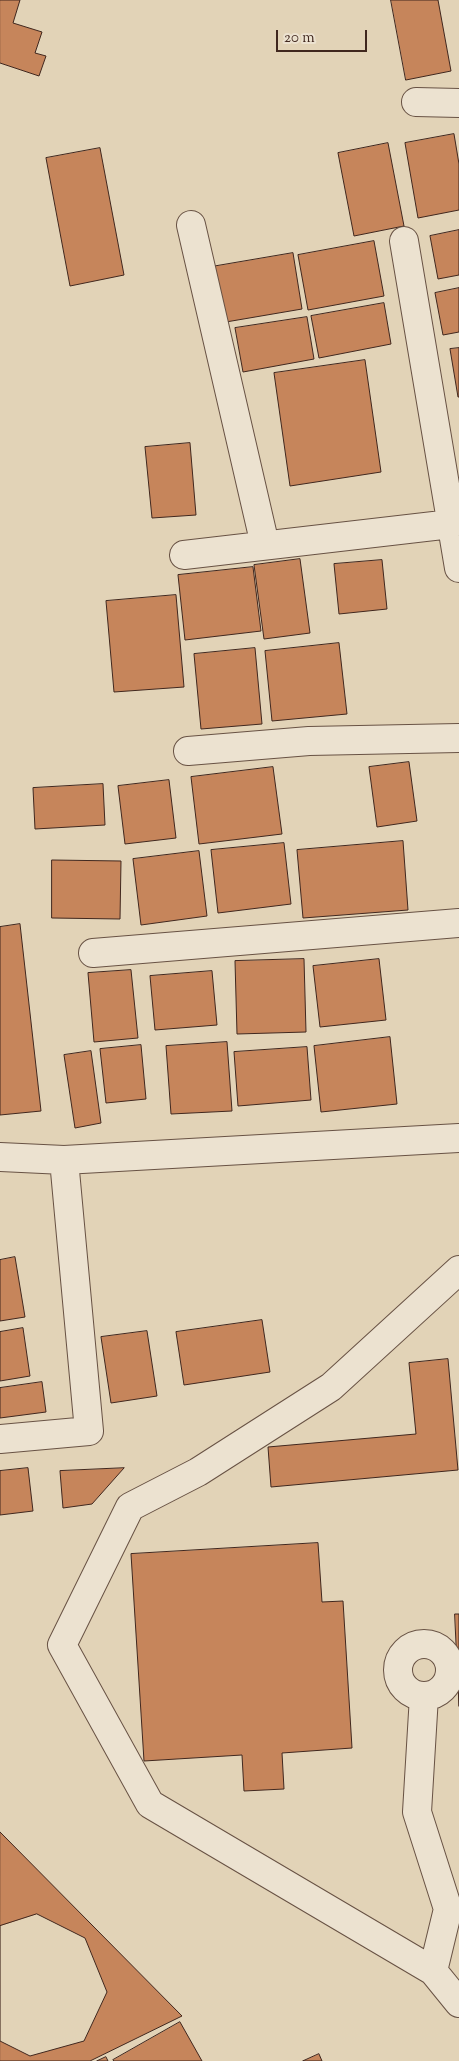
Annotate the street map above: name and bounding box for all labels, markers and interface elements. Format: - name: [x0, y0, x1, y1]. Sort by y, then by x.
- scale bar: [279, 20, 370, 52]
- text: 20 m: [284, 28, 315, 49]

